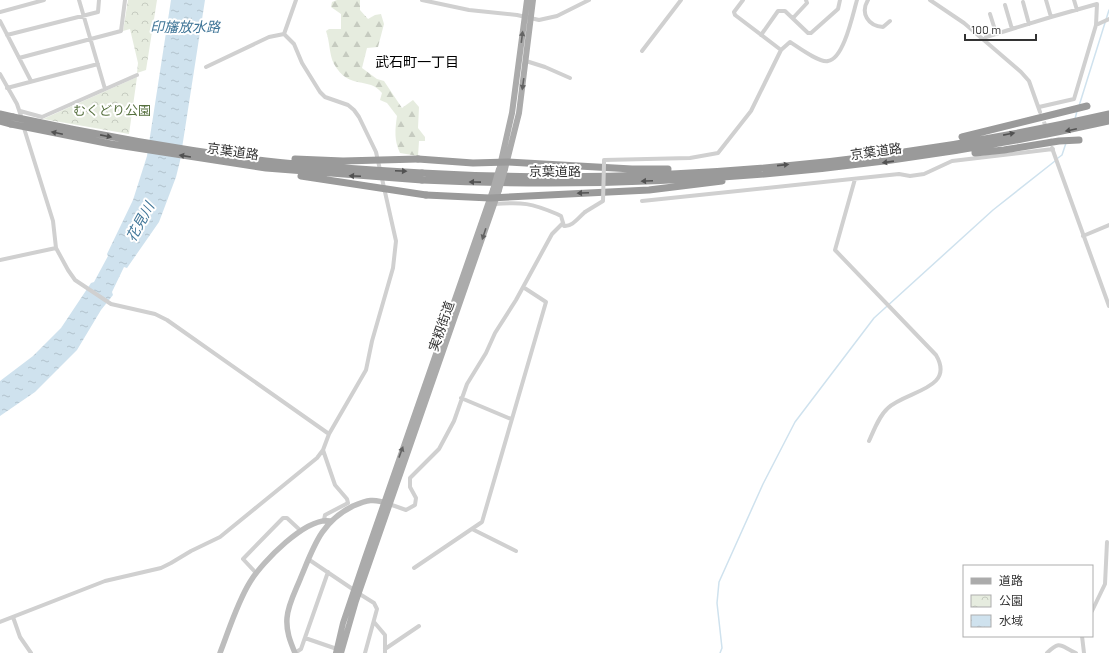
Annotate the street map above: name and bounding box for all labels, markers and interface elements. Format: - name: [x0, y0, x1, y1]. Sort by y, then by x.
- scale bar: [965, 16, 1036, 42]
- water label: 印旛放水路: [150, 18, 221, 35]
- text: 100 m: [971, 22, 1001, 36]
- one-way arrow: [519, 31, 525, 43]
- district label: 武石町一丁目: [375, 53, 459, 70]
- one-way arrow: [520, 78, 526, 90]
- park label: むくどり公園: [73, 102, 151, 118]
- one-way arrow: [1065, 127, 1077, 133]
- one-way arrow: [51, 130, 63, 136]
- one-way arrow: [1002, 131, 1015, 137]
- one-way arrow: [100, 133, 112, 139]
- street label: 京葉道路: [206, 139, 260, 163]
- street label: 京葉道路: [849, 139, 903, 163]
- one-way arrow: [179, 153, 191, 159]
- one-way arrow: [882, 159, 894, 165]
- one-way arrow: [777, 162, 789, 169]
- street label: 京葉道路: [529, 163, 581, 179]
- one-way arrow: [395, 168, 407, 175]
- one-way arrow: [349, 172, 361, 179]
- one-way arrow: [640, 178, 653, 184]
- one-way arrow: [468, 179, 481, 185]
- one-way arrow: [576, 190, 589, 196]
- water label: 花見川: [122, 198, 158, 244]
- one-way arrow: [481, 228, 487, 240]
- street label: 実籾街道: [425, 299, 457, 353]
- one-way arrow: [399, 446, 405, 458]
- legend: [963, 565, 1093, 637]
- text: 道路: [999, 573, 1023, 587]
- text: 公園: [999, 593, 1023, 607]
- text: 水域: [999, 613, 1023, 627]

